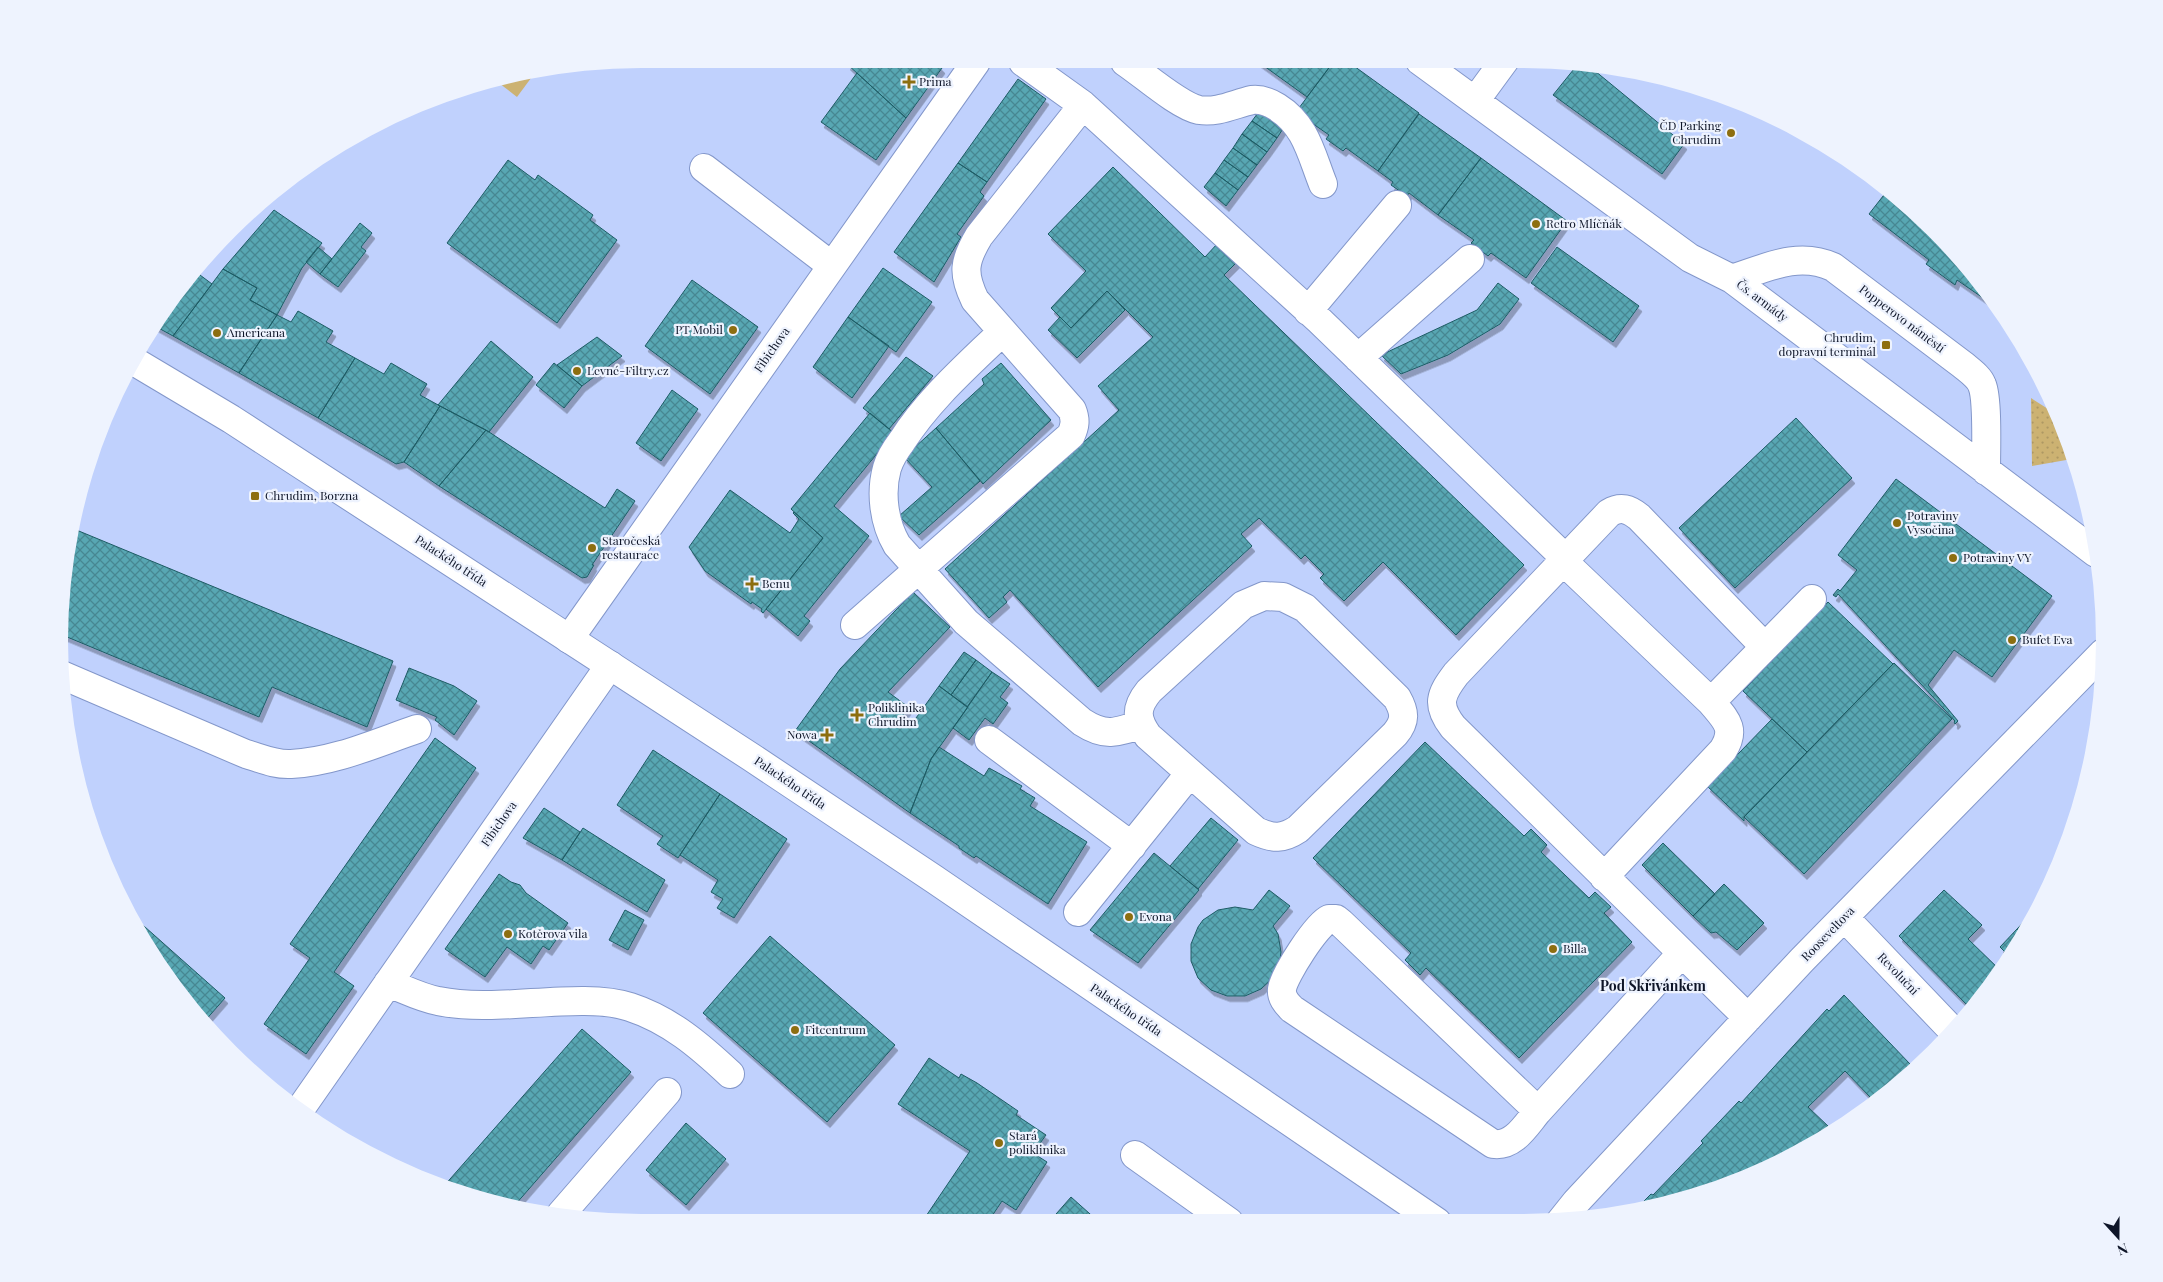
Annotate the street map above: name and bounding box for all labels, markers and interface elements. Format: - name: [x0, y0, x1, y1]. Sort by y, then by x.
- place label: Prima: [919, 73, 952, 89]
- marker: Prima: [903, 76, 915, 88]
- place label: ČD Parking Chrudim: [1660, 117, 1722, 147]
- marker: ČD Parking Chrudim: [1725, 127, 1737, 139]
- place label: Retro Mlíčňák: [1546, 215, 1622, 231]
- marker: Retro Mlíčňák: [1530, 218, 1542, 230]
- street label: Čs. armády: [1734, 276, 1792, 325]
- street label: Popperovo náměstí: [1856, 281, 1949, 356]
- place label: PT Mobil: [675, 321, 724, 337]
- place label: Americana: [226, 324, 285, 340]
- marker: PT Mobil: [727, 324, 739, 336]
- street label: Fibichova: [750, 324, 793, 375]
- marker: Americana: [211, 327, 223, 339]
- place label: Chrudim, dopravní terminál: [1778, 329, 1877, 359]
- marker: Chrudim, dopravní terminál: [1880, 339, 1892, 351]
- place label: Levné-Filtry.cz: [587, 362, 669, 378]
- marker: Levné-Filtry.cz: [571, 365, 583, 377]
- place label: Chrudim, Borzna: [265, 487, 358, 503]
- marker: Chrudim, Borzna: [249, 490, 261, 502]
- place label: Potraviny Vysočina: [1906, 507, 1958, 537]
- marker: Potraviny Vysočina: [1891, 517, 1903, 529]
- street label: Palackého třída: [412, 531, 491, 589]
- place label: Staročeská restaurace: [602, 532, 660, 562]
- marker: Staročeská restaurace: [586, 542, 598, 554]
- place label: Potraviny VY: [1963, 549, 2032, 565]
- marker: Potraviny VY: [1947, 552, 1959, 564]
- place label: Benu: [762, 575, 790, 591]
- marker: Benu: [746, 578, 758, 590]
- place label: Bufet Eva: [2022, 631, 2072, 647]
- marker: Bufet Eva: [2006, 634, 2018, 646]
- place label: Poliklinika Chrudim: [868, 699, 925, 729]
- marker: Poliklinika Chrudim: [850, 708, 864, 722]
- place label: Nowa: [787, 726, 817, 742]
- marker: Nowa: [821, 729, 833, 741]
- street label: Palackého třída: [752, 752, 829, 812]
- street label: Fibichova: [477, 798, 520, 849]
- street label: Rooseveltova: [1797, 903, 1857, 964]
- place label: Evona: [1139, 908, 1172, 924]
- marker: Evona: [1123, 911, 1135, 923]
- place label: Kotěrova vila: [518, 925, 587, 941]
- marker: Kotěrova vila: [502, 928, 514, 940]
- place label: Billa: [1563, 940, 1587, 956]
- marker: Billa: [1547, 943, 1559, 955]
- street label: Revoluční: [1875, 949, 1923, 998]
- district label: Pod Skřivánkem: [1600, 976, 1706, 995]
- street label: Palackého třída: [1088, 979, 1165, 1039]
- place label: Fitcentrum: [805, 1021, 866, 1037]
- marker: Fitcentrum: [789, 1024, 801, 1036]
- place label: Stará poliklinika: [1009, 1127, 1066, 1157]
- marker: Stará poliklinika: [993, 1137, 1005, 1149]
- north arrow: [2093, 1212, 2143, 1262]
- text: N: [2115, 1239, 2131, 1260]

